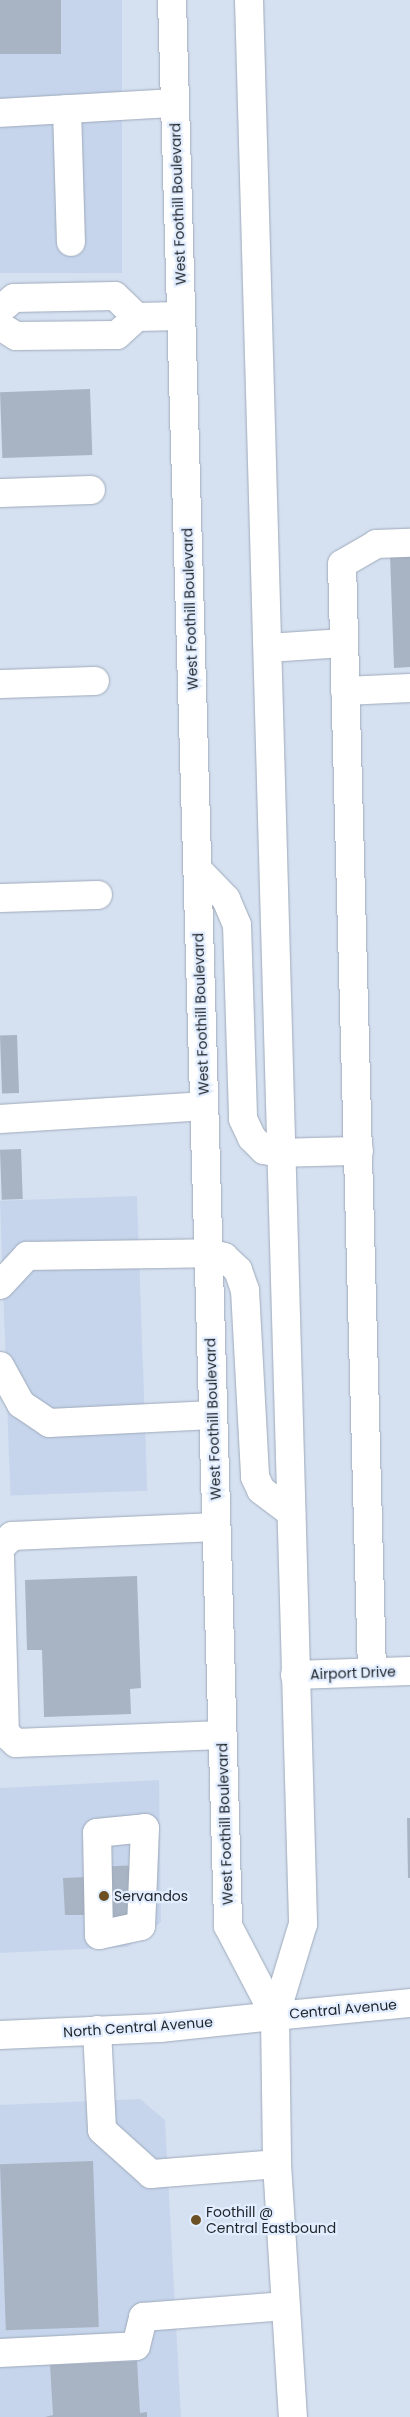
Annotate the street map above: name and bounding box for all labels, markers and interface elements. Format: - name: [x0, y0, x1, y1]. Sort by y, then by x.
- street label: West Foothill Boulevard: [167, 123, 189, 285]
- street label: West Foothill Boulevard: [179, 528, 201, 690]
- street label: West Foothill Boulevard: [190, 933, 212, 1095]
- street label: West Foothill Boulevard: [202, 1338, 224, 1500]
- street label: Airport Drive: [310, 1663, 396, 1683]
- street label: West Foothill Boulevard: [214, 1743, 236, 1905]
- place label: Servandos: [114, 1888, 188, 1904]
- marker: Servandos: [98, 1890, 110, 1902]
- street label: Central Avenue: [288, 1996, 398, 2022]
- street label: North Central Avenue: [63, 2013, 213, 2041]
- place label: Foothill @ Central Eastbound: [206, 2204, 336, 2236]
- marker: Foothill @ Central Eastbound: [190, 2214, 202, 2226]

